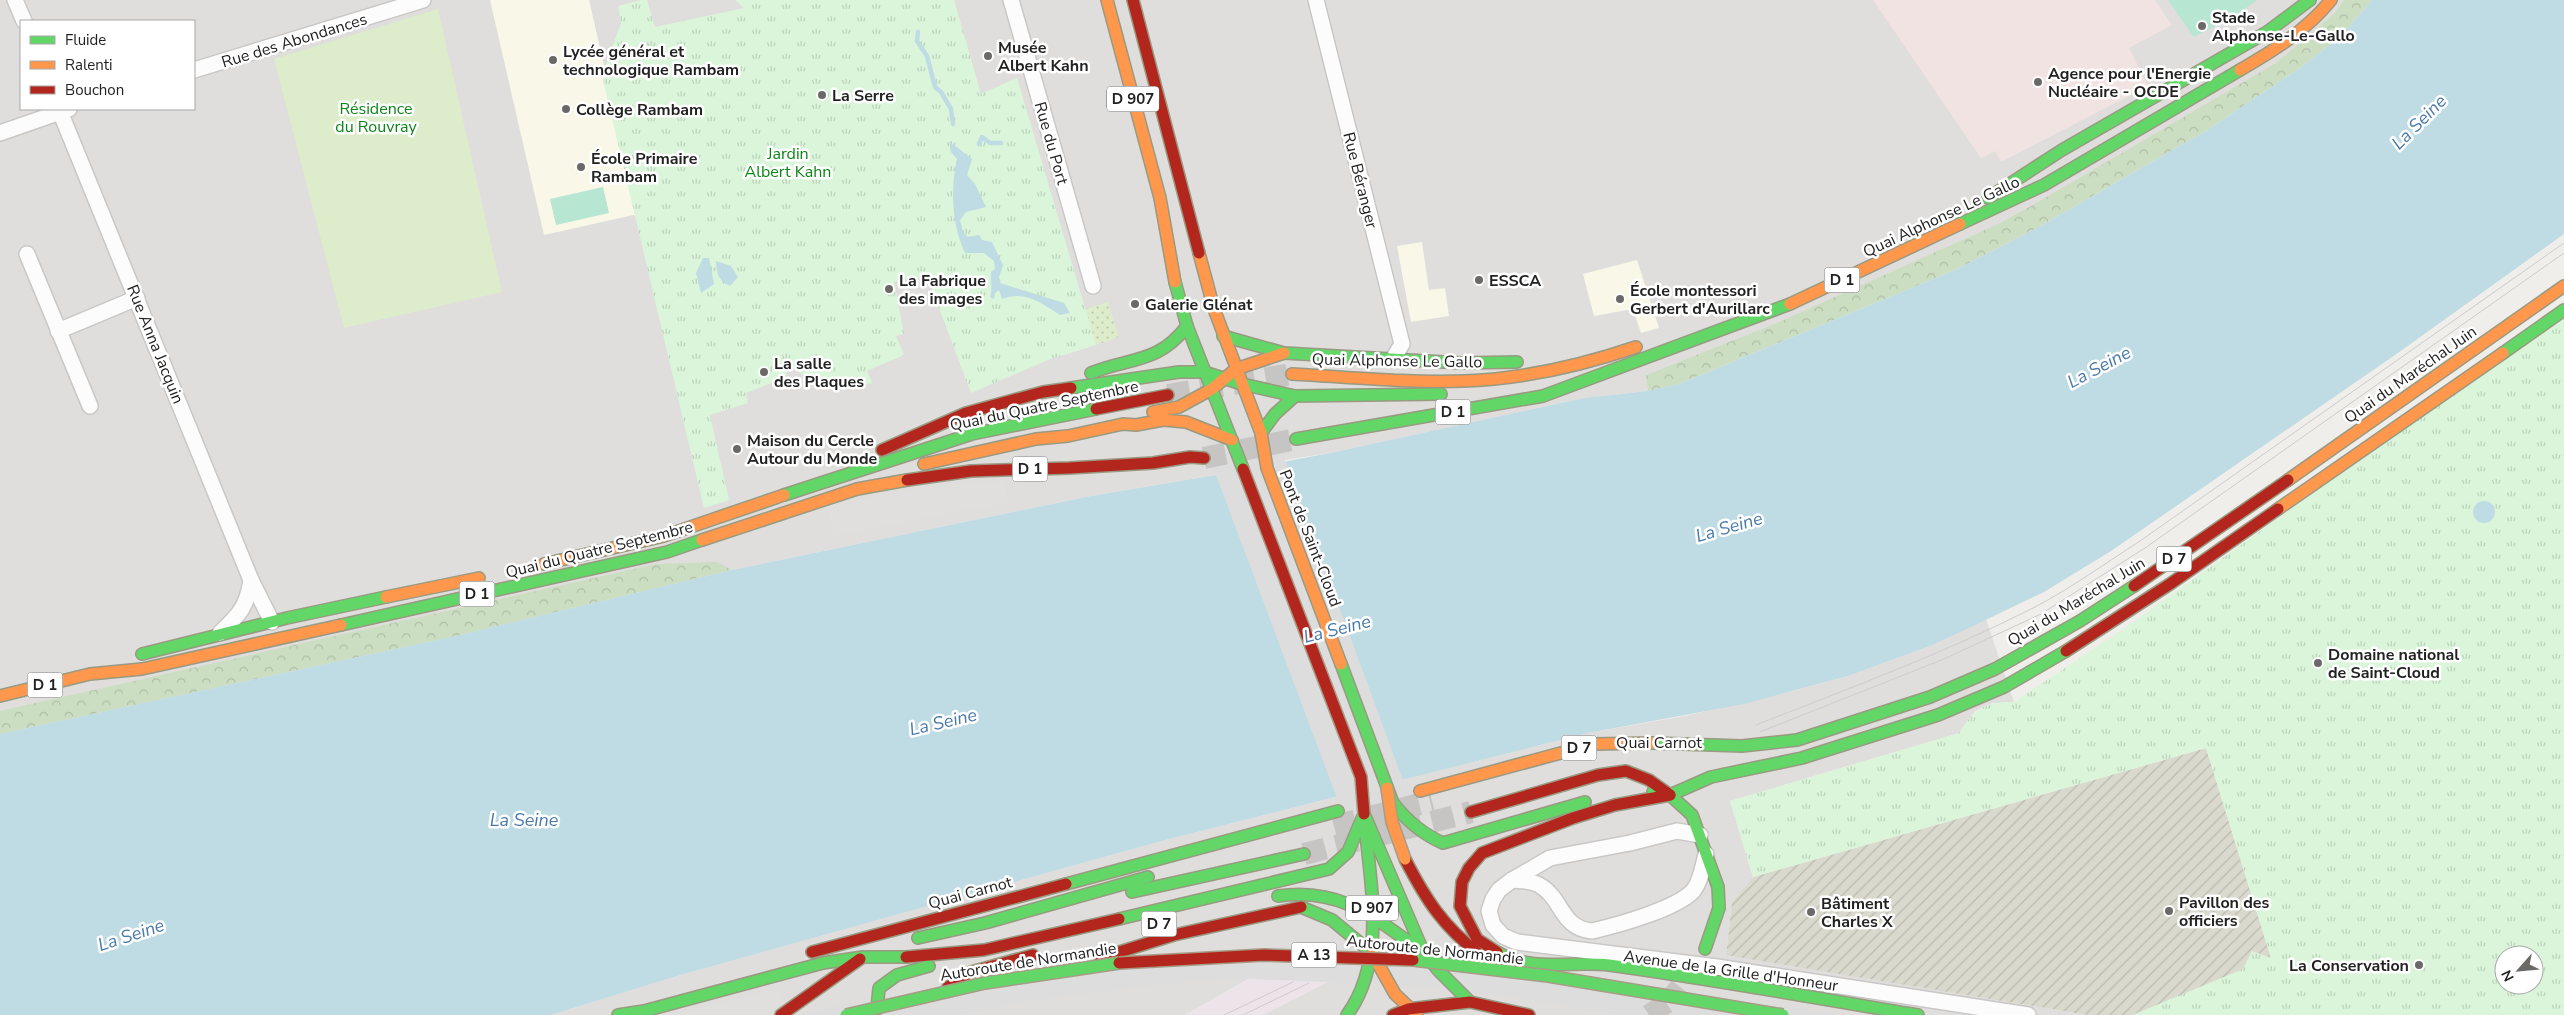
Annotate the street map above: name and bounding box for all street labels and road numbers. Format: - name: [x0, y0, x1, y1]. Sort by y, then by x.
- street label: Rue des Abondances: [219, 8, 370, 74]
- road number: D 907: [1107, 86, 1159, 112]
- street label: Rue du Port: [1029, 99, 1073, 188]
- street label: Rue Béranger: [1337, 130, 1383, 231]
- street label: Quai Alphonse Le Gallo: [1860, 171, 2023, 263]
- road number: D 1: [1824, 268, 1860, 292]
- street label: Rue Anna Jacquin: [121, 281, 189, 407]
- street label: Quai du Maréchal Juin: [2340, 321, 2481, 429]
- street label: Quai Alphonse Le Gallo: [1312, 349, 1482, 373]
- street label: Quai du Quatre Septembre: [948, 375, 1141, 437]
- road number: D 1: [1436, 400, 1470, 424]
- road number: D 1: [1012, 456, 1048, 482]
- street label: Pont de Saint-Cloud: [1274, 467, 1346, 610]
- street label: Quai du Quatre Septembre: [503, 516, 695, 584]
- road number: D 7: [2156, 546, 2192, 572]
- street label: Quai du Maréchal Juin: [2004, 552, 2149, 652]
- road number: D 1: [460, 582, 494, 606]
- road number: D 1: [28, 672, 62, 698]
- street label: Quai Carnot: [1616, 732, 1702, 754]
- road number: D 7: [1562, 736, 1596, 760]
- street label: Quai Carnot: [926, 871, 1015, 915]
- road number: D 907: [1346, 896, 1398, 920]
- road number: D 7: [1142, 912, 1176, 936]
- street label: Autoroute de Normandie: [1345, 930, 1525, 970]
- street label: Autoroute de Normandie: [939, 937, 1118, 987]
- road number: A 13: [1292, 942, 1336, 968]
- street label: Avenue de la Grille d'Honneur: [1622, 945, 1840, 997]

